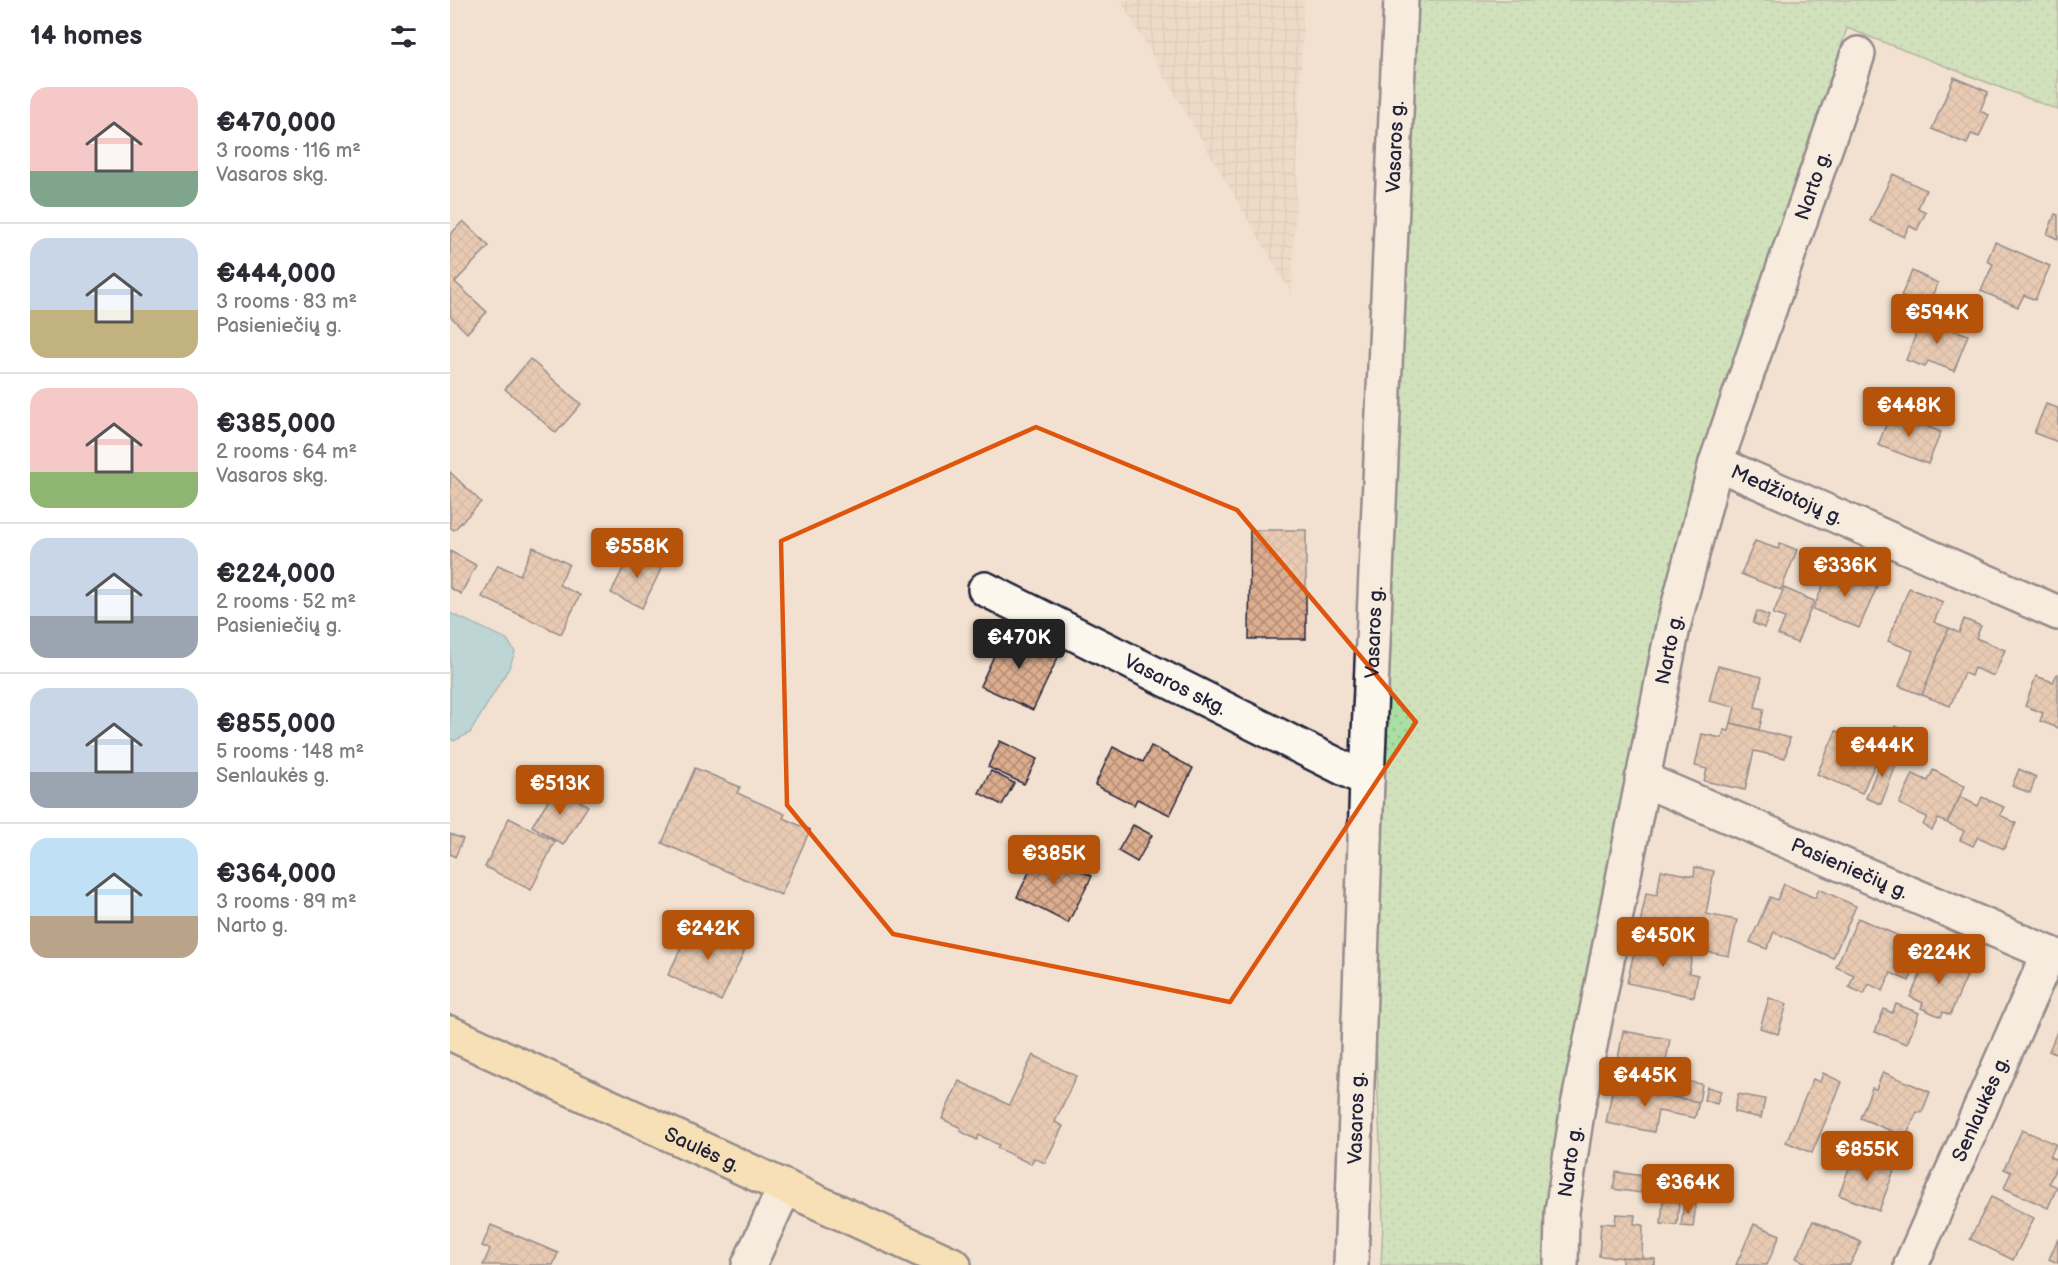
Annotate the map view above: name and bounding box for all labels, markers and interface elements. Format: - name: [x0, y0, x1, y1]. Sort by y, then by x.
- icon: filters: [387, 20, 420, 53]
- text: 14 homes: [30, 21, 142, 52]
- street label: Vasaros g.: [1382, 100, 1410, 194]
- text: €470,000: [216, 108, 336, 139]
- icon: home: [78, 111, 150, 183]
- text: 3 rooms · 116 m²: [216, 139, 361, 163]
- street label: Narto g.: [1790, 148, 1836, 223]
- text: Vasaros skg.: [216, 163, 328, 187]
- text: €444,000: [216, 259, 336, 290]
- icon: home: [78, 262, 150, 334]
- text: 3 rooms · 83 m²: [216, 290, 357, 314]
- pin: €594K: [1895, 294, 1979, 345]
- text: €594K: [1905, 301, 1969, 325]
- text: Pasieniečių g.: [216, 314, 341, 338]
- pin: €448K: [1867, 387, 1951, 438]
- text: €448K: [1877, 394, 1941, 418]
- text: €385,000: [216, 409, 336, 440]
- icon: home: [78, 412, 150, 484]
- text: 2 rooms · 64 m²: [216, 440, 357, 464]
- street label: Medžiotojų g.: [1727, 460, 1847, 530]
- text: Vasaros skg.: [216, 464, 328, 488]
- pin: €558K: [595, 528, 679, 579]
- text: €558K: [605, 535, 669, 559]
- pin: €336K: [1803, 547, 1887, 598]
- text: €336K: [1813, 554, 1877, 578]
- text: €224,000: [216, 559, 335, 590]
- icon: home: [78, 562, 150, 634]
- street label: Vasaros g.: [1360, 586, 1388, 679]
- text: 2 rooms · 52 m²: [216, 590, 356, 614]
- street label: Narto g.: [1651, 611, 1689, 687]
- text: Pasieniečių g.: [216, 614, 341, 638]
- pin: €470K: [977, 619, 1061, 670]
- text: €470K: [987, 626, 1051, 650]
- street label: Vasaros skg.: [1120, 649, 1230, 721]
- text: €855,000: [216, 709, 336, 740]
- icon: home: [78, 712, 150, 784]
- pin: €444K: [1840, 727, 1924, 778]
- text: €444K: [1850, 734, 1914, 758]
- text: 5 rooms · 148 m²: [216, 740, 364, 764]
- text: Senlaukės g.: [216, 764, 329, 788]
- pin: €513K: [518, 765, 602, 816]
- text: €513K: [530, 772, 590, 796]
- street label: Pasieniečių g.: [1787, 833, 1912, 905]
- pin: €385K: [1012, 835, 1096, 886]
- text: €385K: [1022, 842, 1086, 866]
- text: €364,000: [216, 859, 336, 890]
- icon: home: [78, 862, 150, 934]
- text: 3 rooms · 89 m²: [216, 890, 357, 914]
- pin: €242K: [666, 910, 750, 961]
- text: Narto g.: [216, 914, 288, 938]
- text: €242K: [676, 917, 740, 941]
- pin: €450K: [1621, 917, 1705, 968]
- text: €450K: [1631, 924, 1695, 948]
- pin: €224K: [1897, 934, 1981, 985]
- text: €224K: [1907, 941, 1971, 965]
- street label: Senlaukės g.: [1947, 1052, 2015, 1166]
- pin: €445K: [1603, 1057, 1687, 1108]
- text: €445K: [1613, 1064, 1677, 1088]
- street label: Vasaros g.: [1343, 1071, 1370, 1165]
- street label: Saulės g.: [661, 1122, 744, 1178]
- street label: Narto g.: [1553, 1124, 1588, 1199]
- pin: €855K: [1825, 1131, 1909, 1182]
- text: €855K: [1835, 1138, 1899, 1162]
- pin: €364K: [1646, 1164, 1730, 1215]
- text: €364K: [1656, 1171, 1720, 1195]

